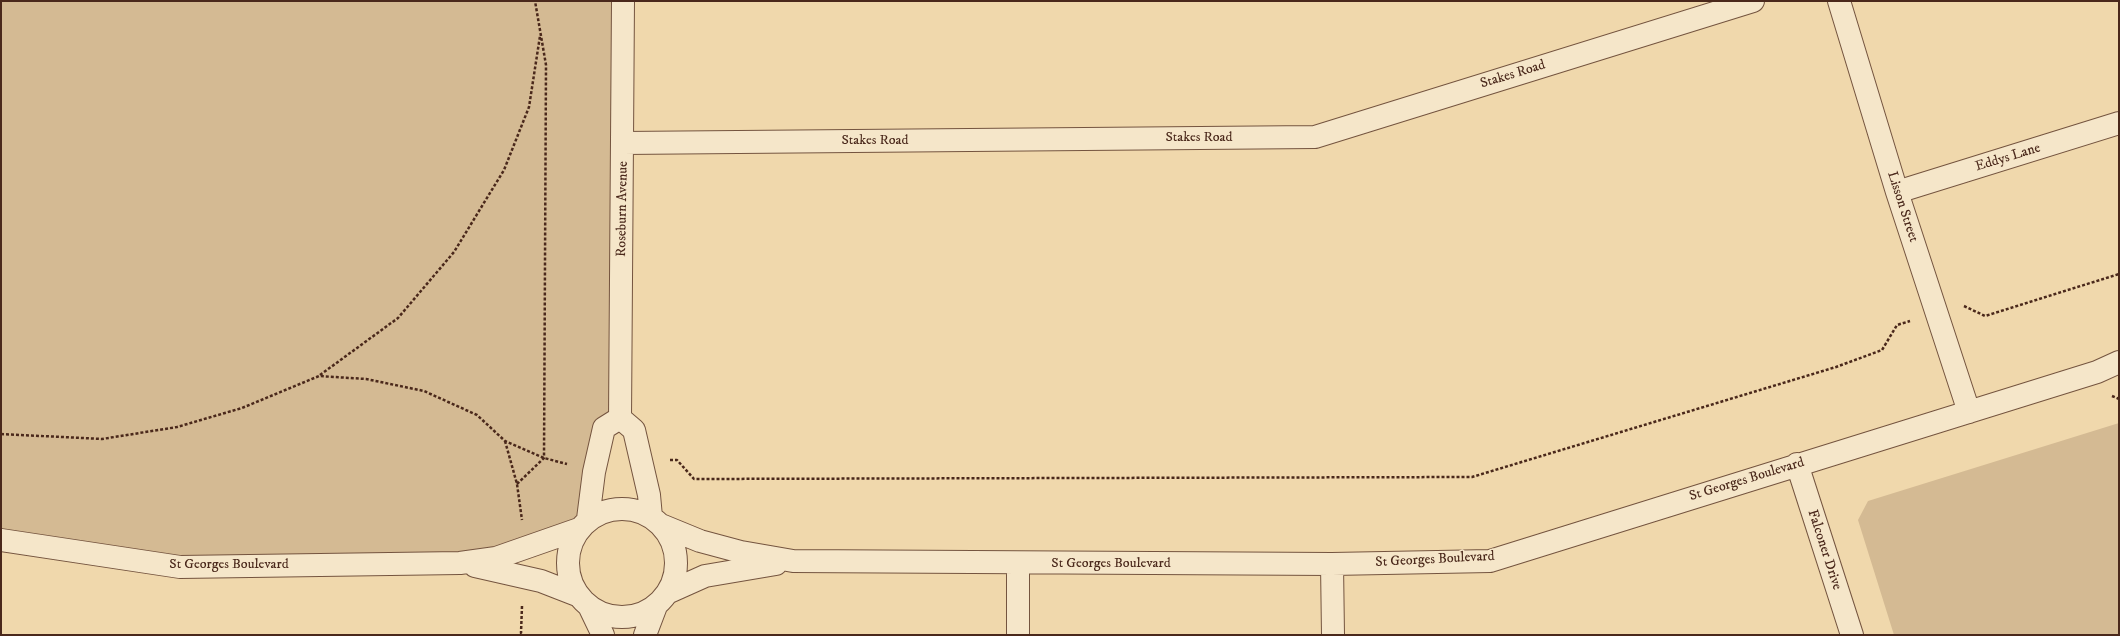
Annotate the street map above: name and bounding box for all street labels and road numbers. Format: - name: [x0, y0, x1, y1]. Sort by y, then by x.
- street label: Stakes Road: [1478, 57, 1548, 93]
- street label: Stakes Road: [1165, 130, 1233, 146]
- street label: Stakes Road: [841, 133, 909, 149]
- street label: Eddys Lane: [1973, 140, 2043, 176]
- street label: Roseburn Avenue: [614, 161, 632, 257]
- street label: Lisson Street: [1883, 170, 1921, 244]
- street label: St Georges Boulevard: [1687, 455, 1807, 505]
- street label: Falconer Drive: [1803, 508, 1845, 592]
- street label: St Georges Boulevard: [1375, 548, 1495, 572]
- street label: St Georges Boulevard: [1051, 556, 1171, 572]
- street label: St Georges Boulevard: [169, 557, 289, 573]

